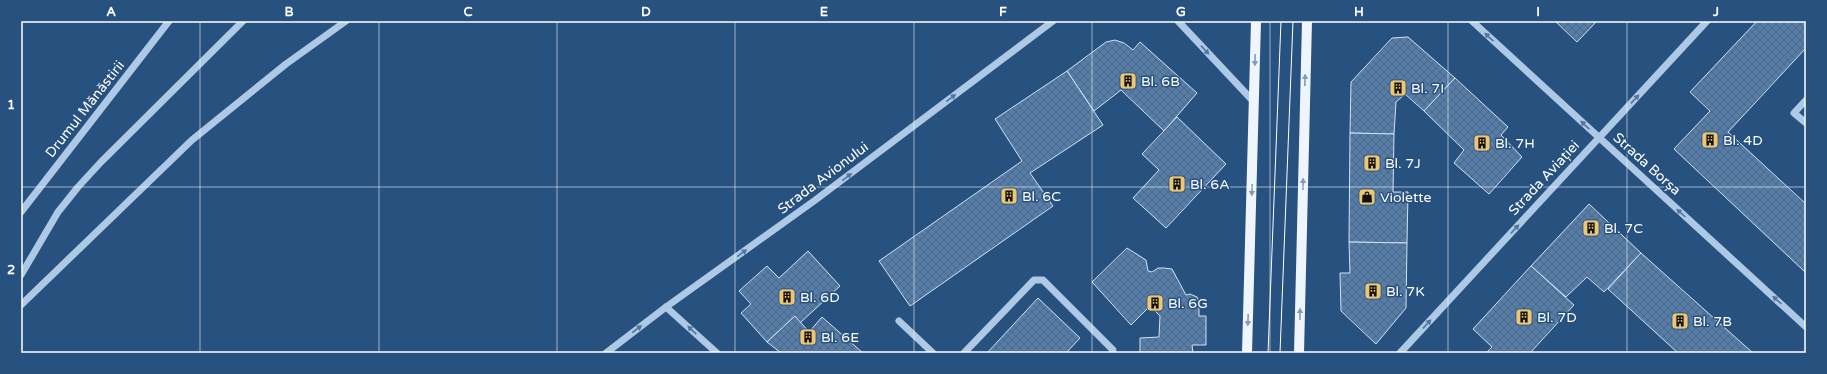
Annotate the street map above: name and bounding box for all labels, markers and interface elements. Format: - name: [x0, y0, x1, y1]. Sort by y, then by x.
- text: A: [106, 4, 116, 20]
- text: B: [284, 4, 294, 20]
- text: C: [463, 4, 473, 20]
- text: D: [641, 4, 651, 20]
- text: E: [820, 4, 828, 20]
- text: F: [999, 4, 1007, 20]
- text: G: [1176, 4, 1186, 20]
- text: H: [1354, 4, 1364, 20]
- text: I: [1536, 4, 1540, 20]
- text: J: [1712, 4, 1719, 20]
- one-way arrow: [1484, 33, 1495, 42]
- one-way arrow: [1200, 44, 1209, 55]
- one-way arrow: [1252, 54, 1258, 67]
- street label: Drumul Mănăstirii: [42, 57, 128, 161]
- building icon: Bl. 6B: [1118, 71, 1138, 91]
- place label: Bl. 6B: [1141, 73, 1180, 90]
- one-way arrow: [1302, 74, 1309, 86]
- building icon: Bl. 7I: [1388, 78, 1408, 98]
- place label: Bl. 7I: [1411, 80, 1444, 97]
- one-way arrow: [945, 94, 956, 102]
- one-way arrow: [1631, 94, 1640, 104]
- text: 1: [7, 97, 15, 113]
- one-way arrow: [1580, 120, 1590, 130]
- street label: Strada Borșa: [1610, 129, 1684, 199]
- building icon: Bl. 4D: [1700, 130, 1720, 150]
- place label: Bl. 4D: [1723, 132, 1763, 149]
- building icon: Bl. 7H: [1472, 133, 1492, 153]
- place label: Bl. 7H: [1495, 135, 1535, 152]
- street label: Strada Aviației: [1505, 137, 1583, 219]
- street label: Strada Avionului: [774, 138, 872, 218]
- building icon: Bl. 7J: [1362, 153, 1382, 173]
- place label: Bl. 7J: [1385, 155, 1421, 172]
- one-way arrow: [842, 173, 852, 181]
- building icon: Bl. 6A: [1167, 174, 1187, 194]
- place label: Bl. 6A: [1190, 176, 1230, 193]
- one-way arrow: [1300, 177, 1306, 190]
- one-way arrow: [1249, 184, 1255, 197]
- building icon: Bl. 6C: [999, 186, 1019, 206]
- shop icon: Violette: [1357, 187, 1377, 207]
- place label: Bl. 6C: [1022, 188, 1061, 205]
- place label: Violette: [1380, 189, 1432, 206]
- one-way arrow: [1676, 208, 1686, 218]
- building icon: Bl. 7C: [1581, 218, 1601, 238]
- place label: Bl. 7C: [1604, 220, 1643, 237]
- one-way arrow: [1510, 224, 1520, 234]
- one-way arrow: [737, 249, 747, 257]
- text: 2: [7, 262, 15, 278]
- building icon: Bl. 7K: [1363, 281, 1383, 301]
- place label: Bl. 7K: [1386, 283, 1425, 300]
- building icon: Bl. 6D: [777, 287, 797, 307]
- place label: Bl. 6D: [800, 289, 840, 306]
- building icon: Bl. 6G: [1145, 293, 1165, 313]
- place label: Bl. 6G: [1168, 295, 1208, 312]
- one-way arrow: [1772, 296, 1782, 305]
- one-way arrow: [1297, 307, 1303, 320]
- building icon: Bl. 7D: [1514, 307, 1534, 327]
- place label: Bl. 7D: [1537, 309, 1577, 326]
- building icon: Bl. 7B: [1670, 311, 1690, 331]
- place label: Bl. 7B: [1693, 313, 1732, 330]
- one-way arrow: [1245, 314, 1251, 327]
- one-way arrow: [1422, 319, 1431, 330]
- one-way arrow: [631, 325, 642, 334]
- one-way arrow: [687, 326, 696, 335]
- building icon: Bl. 6E: [798, 327, 818, 347]
- place label: Bl. 6E: [821, 329, 859, 346]

